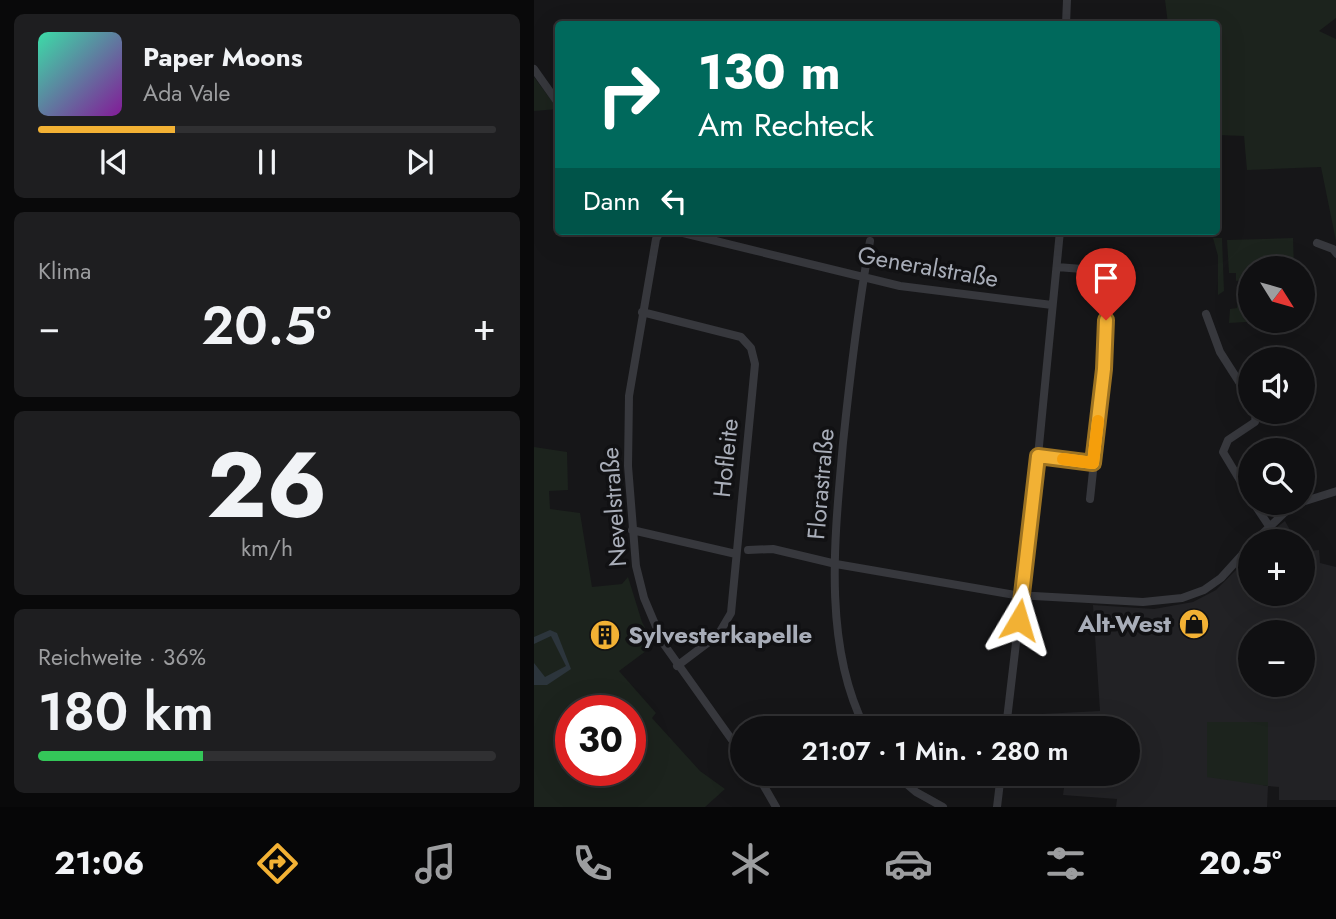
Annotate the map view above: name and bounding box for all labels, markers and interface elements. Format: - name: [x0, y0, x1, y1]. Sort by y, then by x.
- text: 130 m: [698, 37, 841, 107]
- text: Paper Moons: [143, 38, 303, 76]
- icon: right: [583, 49, 674, 140]
- text: Ada Vale: [143, 76, 230, 110]
- text: Am Rechteck: [698, 102, 874, 148]
- icon: previous: [95, 143, 133, 181]
- icon: pause: [248, 143, 286, 181]
- icon: next: [401, 143, 439, 181]
- text: Dann: [583, 182, 641, 220]
- icon: left: [655, 182, 693, 220]
- street label: Generalstraße: [855, 237, 1001, 296]
- pin: [1076, 248, 1136, 320]
- text: Klima: [38, 254, 91, 288]
- north arrow: [1238, 256, 1314, 332]
- map controls: [1238, 256, 1315, 697]
- icon: arrive: [1087, 259, 1125, 297]
- text: 20.5°: [202, 288, 331, 364]
- text: −: [38, 299, 60, 354]
- text: +: [473, 299, 496, 354]
- button: sound: [1238, 347, 1315, 424]
- street label: Hofleite: [704, 417, 747, 499]
- text: 26: [207, 420, 327, 551]
- street label: Florastraße: [798, 427, 843, 541]
- button: search: [1238, 438, 1315, 515]
- street label: Nevelstraße: [592, 446, 635, 568]
- button: +: [1238, 529, 1315, 606]
- text: km/h: [241, 531, 293, 565]
- position arrow: [982, 583, 1056, 657]
- place label: Alt-West: [1077, 606, 1171, 641]
- shop icon: Alt-West: [1177, 607, 1211, 641]
- place label: Sylvesterkapelle: [628, 617, 812, 652]
- building icon: Sylvesterkapelle: [588, 618, 622, 652]
- button: −: [1238, 620, 1315, 697]
- text: Reichweite · 36%: [38, 640, 206, 674]
- text: 180 km: [38, 674, 214, 750]
- speed limit sign: 30: [555, 695, 646, 786]
- text: 21:07 · 1 Min. · 280 m: [801, 732, 1069, 770]
- icon: directions: [253, 839, 302, 888]
- icon: music: [411, 839, 460, 888]
- icon: phone: [568, 839, 617, 888]
- icon: climate: [726, 839, 775, 888]
- icon: car: [884, 839, 933, 888]
- icon: filters: [1041, 839, 1090, 888]
- text: 21:06: [54, 840, 145, 886]
- text: 20.5°: [1199, 840, 1282, 886]

